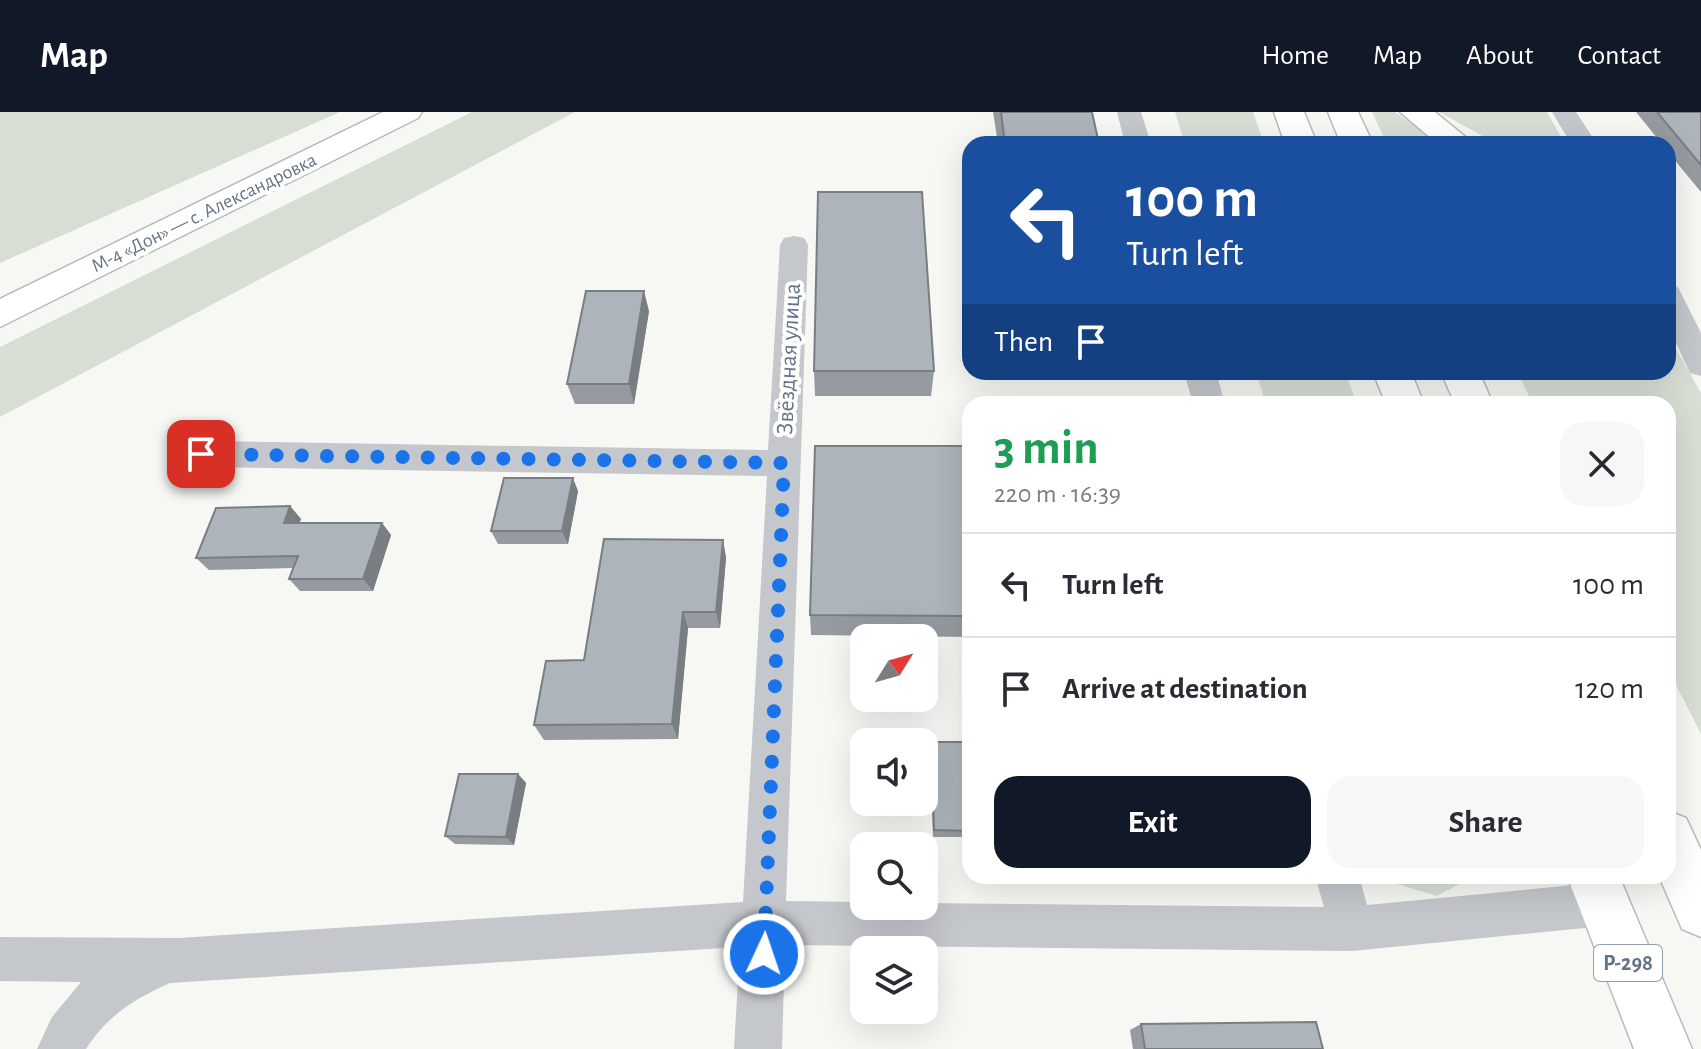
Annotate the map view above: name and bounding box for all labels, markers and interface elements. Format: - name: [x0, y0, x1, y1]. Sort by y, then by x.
- text: Map: [40, 37, 108, 75]
- text: Home: [1262, 42, 1329, 70]
- text: Map: [1373, 42, 1422, 70]
- text: About: [1466, 42, 1534, 70]
- text: Contact: [1578, 42, 1661, 70]
- street label: М-4 «Дон» — с. Александровка: [88, 150, 320, 276]
- icon: left: [994, 168, 1098, 272]
- text: 100 m: [1126, 171, 1258, 227]
- text: Turn left: [1126, 236, 1243, 272]
- street label: Звёздная улица: [773, 283, 805, 435]
- icon: arrive: [1069, 320, 1113, 364]
- text: Then: [994, 327, 1053, 357]
- pin: [167, 420, 235, 488]
- button: close: [1560, 422, 1644, 506]
- text: 3 min: [994, 425, 1099, 473]
- icon: arrive: [179, 432, 223, 476]
- text: 220 m · 16:39: [994, 481, 1121, 507]
- icon: left: [994, 563, 1038, 607]
- text: Turn left: [1062, 570, 1163, 600]
- text: 100 m: [1573, 570, 1644, 600]
- north arrow: [850, 624, 938, 712]
- map controls: [850, 624, 938, 1024]
- icon: arrive: [994, 667, 1038, 711]
- text: Arrive at destination: [1062, 674, 1308, 704]
- text: 120 m: [1575, 674, 1644, 704]
- button: sound: [850, 728, 938, 816]
- button: Exit: [994, 776, 1311, 868]
- button: Share: [1327, 776, 1644, 868]
- button: search: [850, 832, 938, 920]
- position arrow: [722, 912, 806, 996]
- button: layers: [850, 936, 938, 1024]
- road number: Р-298: [1594, 945, 1662, 981]

